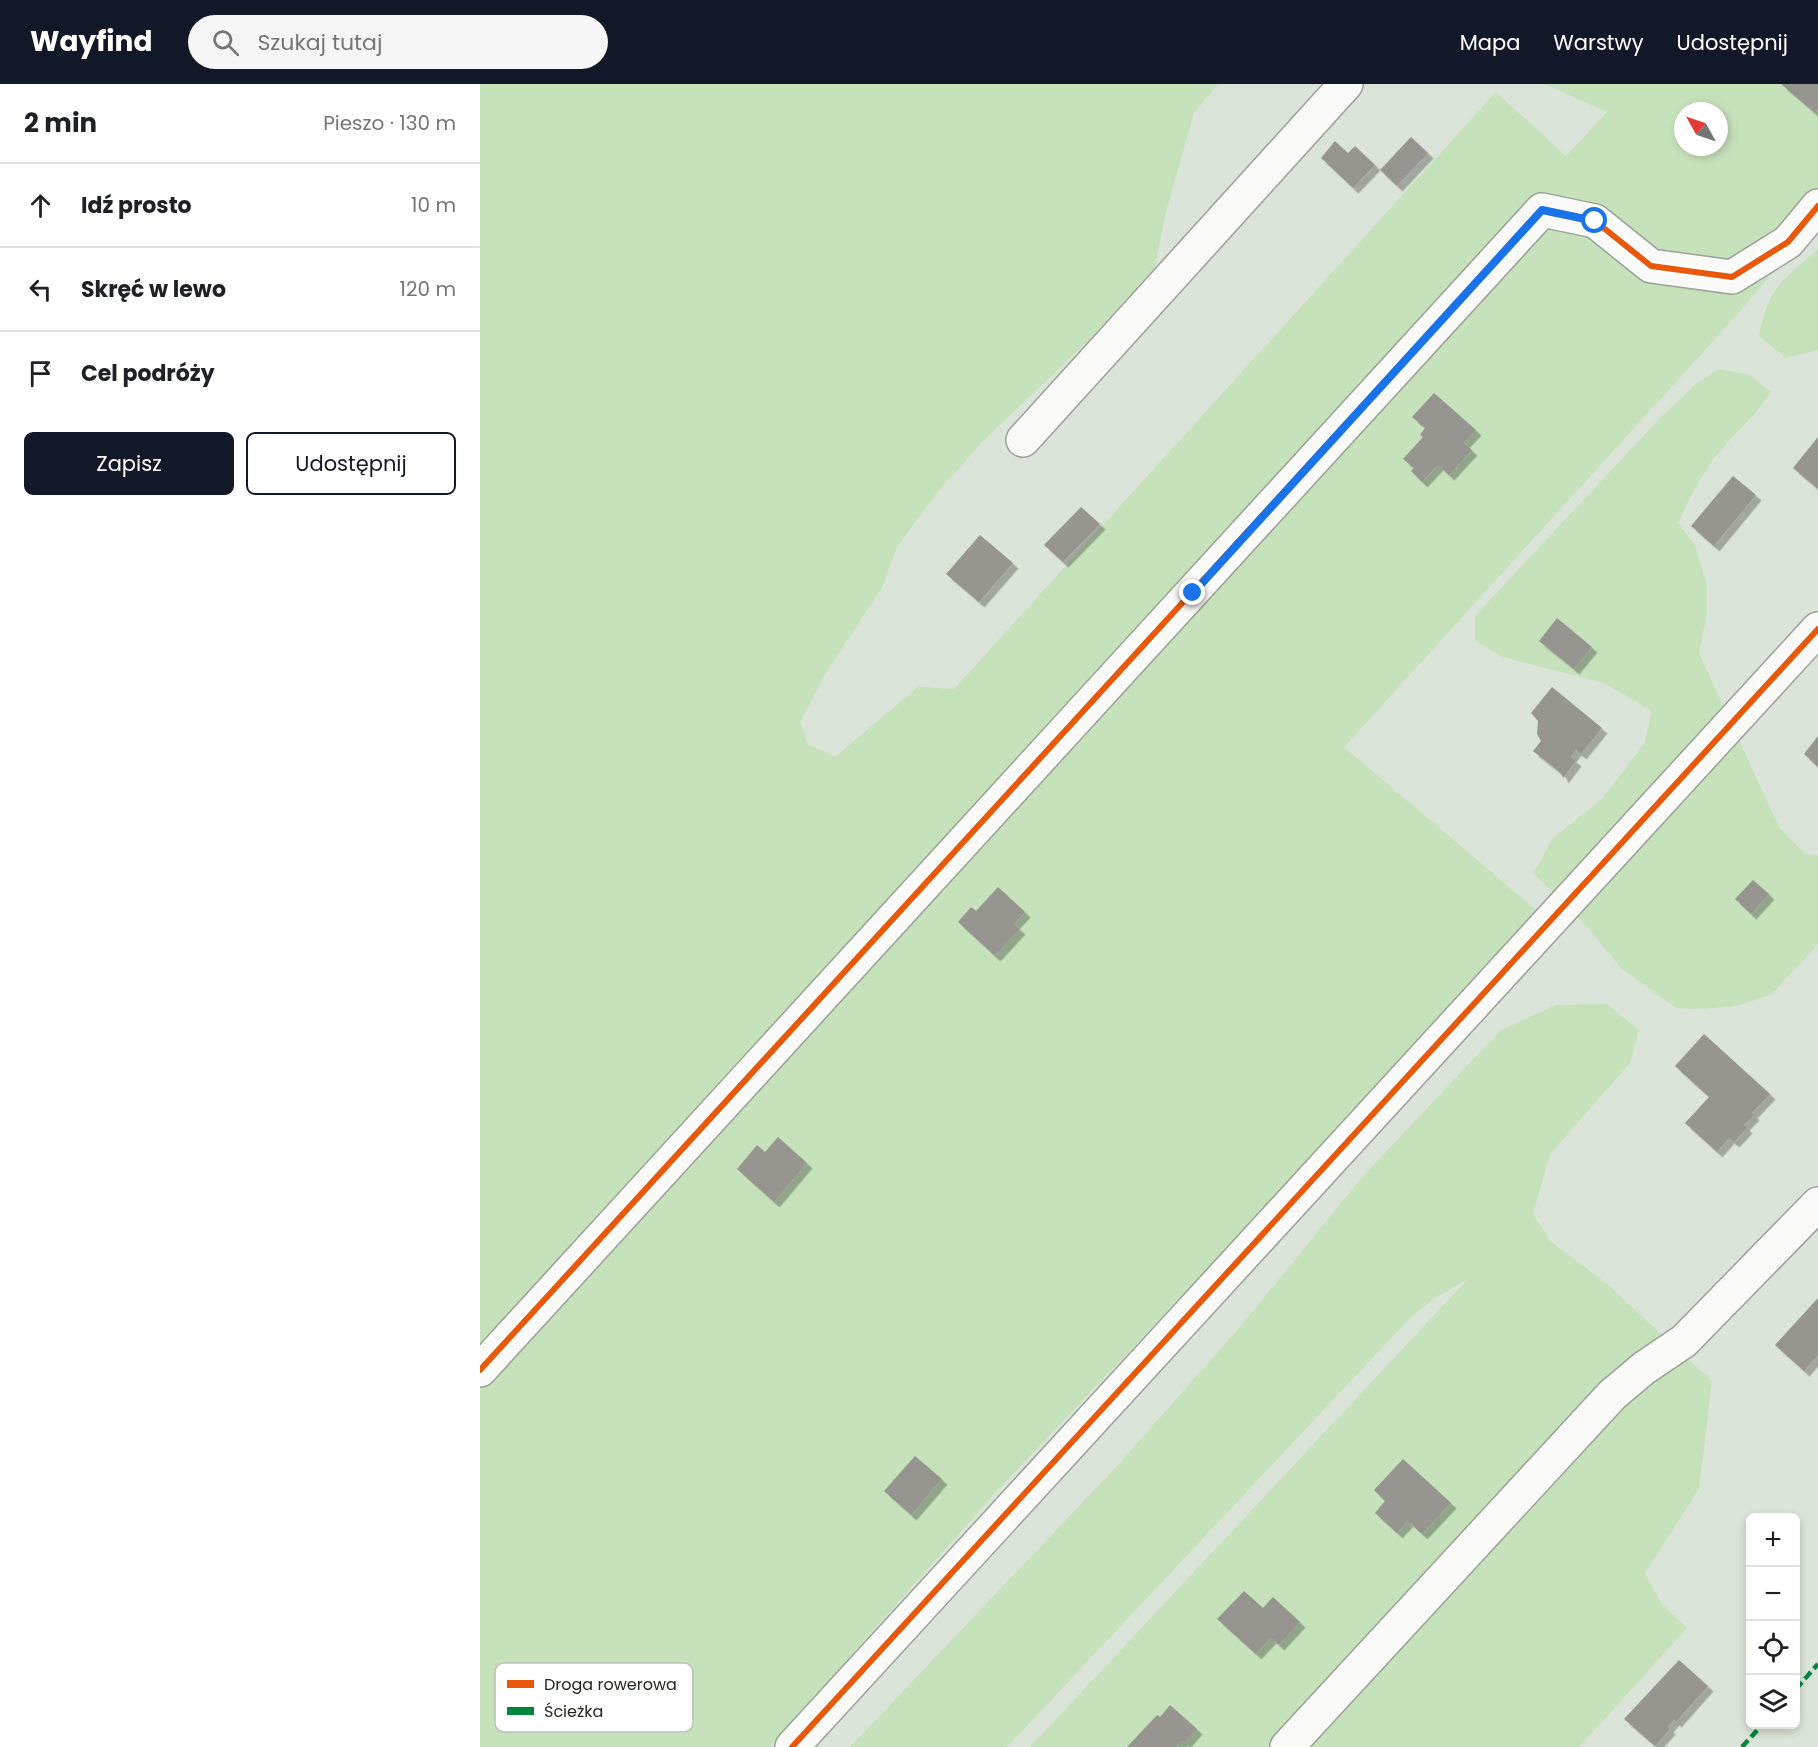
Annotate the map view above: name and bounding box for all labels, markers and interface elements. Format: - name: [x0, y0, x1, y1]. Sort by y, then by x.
- search box: [188, 15, 608, 69]
- text: Wayfind: [30, 22, 152, 61]
- icon: search: [209, 26, 242, 59]
- text: Szukaj tutaj: [257, 27, 382, 58]
- text: Mapa: [1460, 28, 1520, 57]
- text: Warstwy: [1553, 28, 1644, 57]
- text: Udostępnij: [1677, 28, 1788, 57]
- north arrow: [1674, 102, 1728, 156]
- text: 2 min: [24, 105, 97, 141]
- text: Pieszo · 130 m: [323, 109, 456, 137]
- icon: ahead: [24, 189, 57, 222]
- text: Idź prosto: [81, 190, 192, 221]
- text: 10 m: [411, 191, 456, 219]
- route start: [1581, 207, 1607, 233]
- icon: left: [24, 273, 57, 306]
- text: Skręć w lewo: [81, 274, 226, 305]
- text: 120 m: [400, 275, 456, 303]
- icon: arrive: [24, 357, 57, 390]
- text: Cel podróży: [81, 358, 215, 389]
- button: Zapisz: [24, 432, 234, 495]
- button: Udostępnij: [246, 432, 456, 495]
- route end: [1179, 579, 1205, 605]
- map controls: [1746, 1513, 1800, 1729]
- button: +: [1746, 1513, 1800, 1567]
- button: −: [1746, 1567, 1800, 1621]
- button: locate: [1746, 1621, 1800, 1675]
- legend: [495, 1663, 693, 1732]
- text: Droga rowerowa: [544, 1673, 677, 1696]
- button: layers: [1746, 1675, 1800, 1729]
- text: Ścieżka: [544, 1700, 603, 1723]

